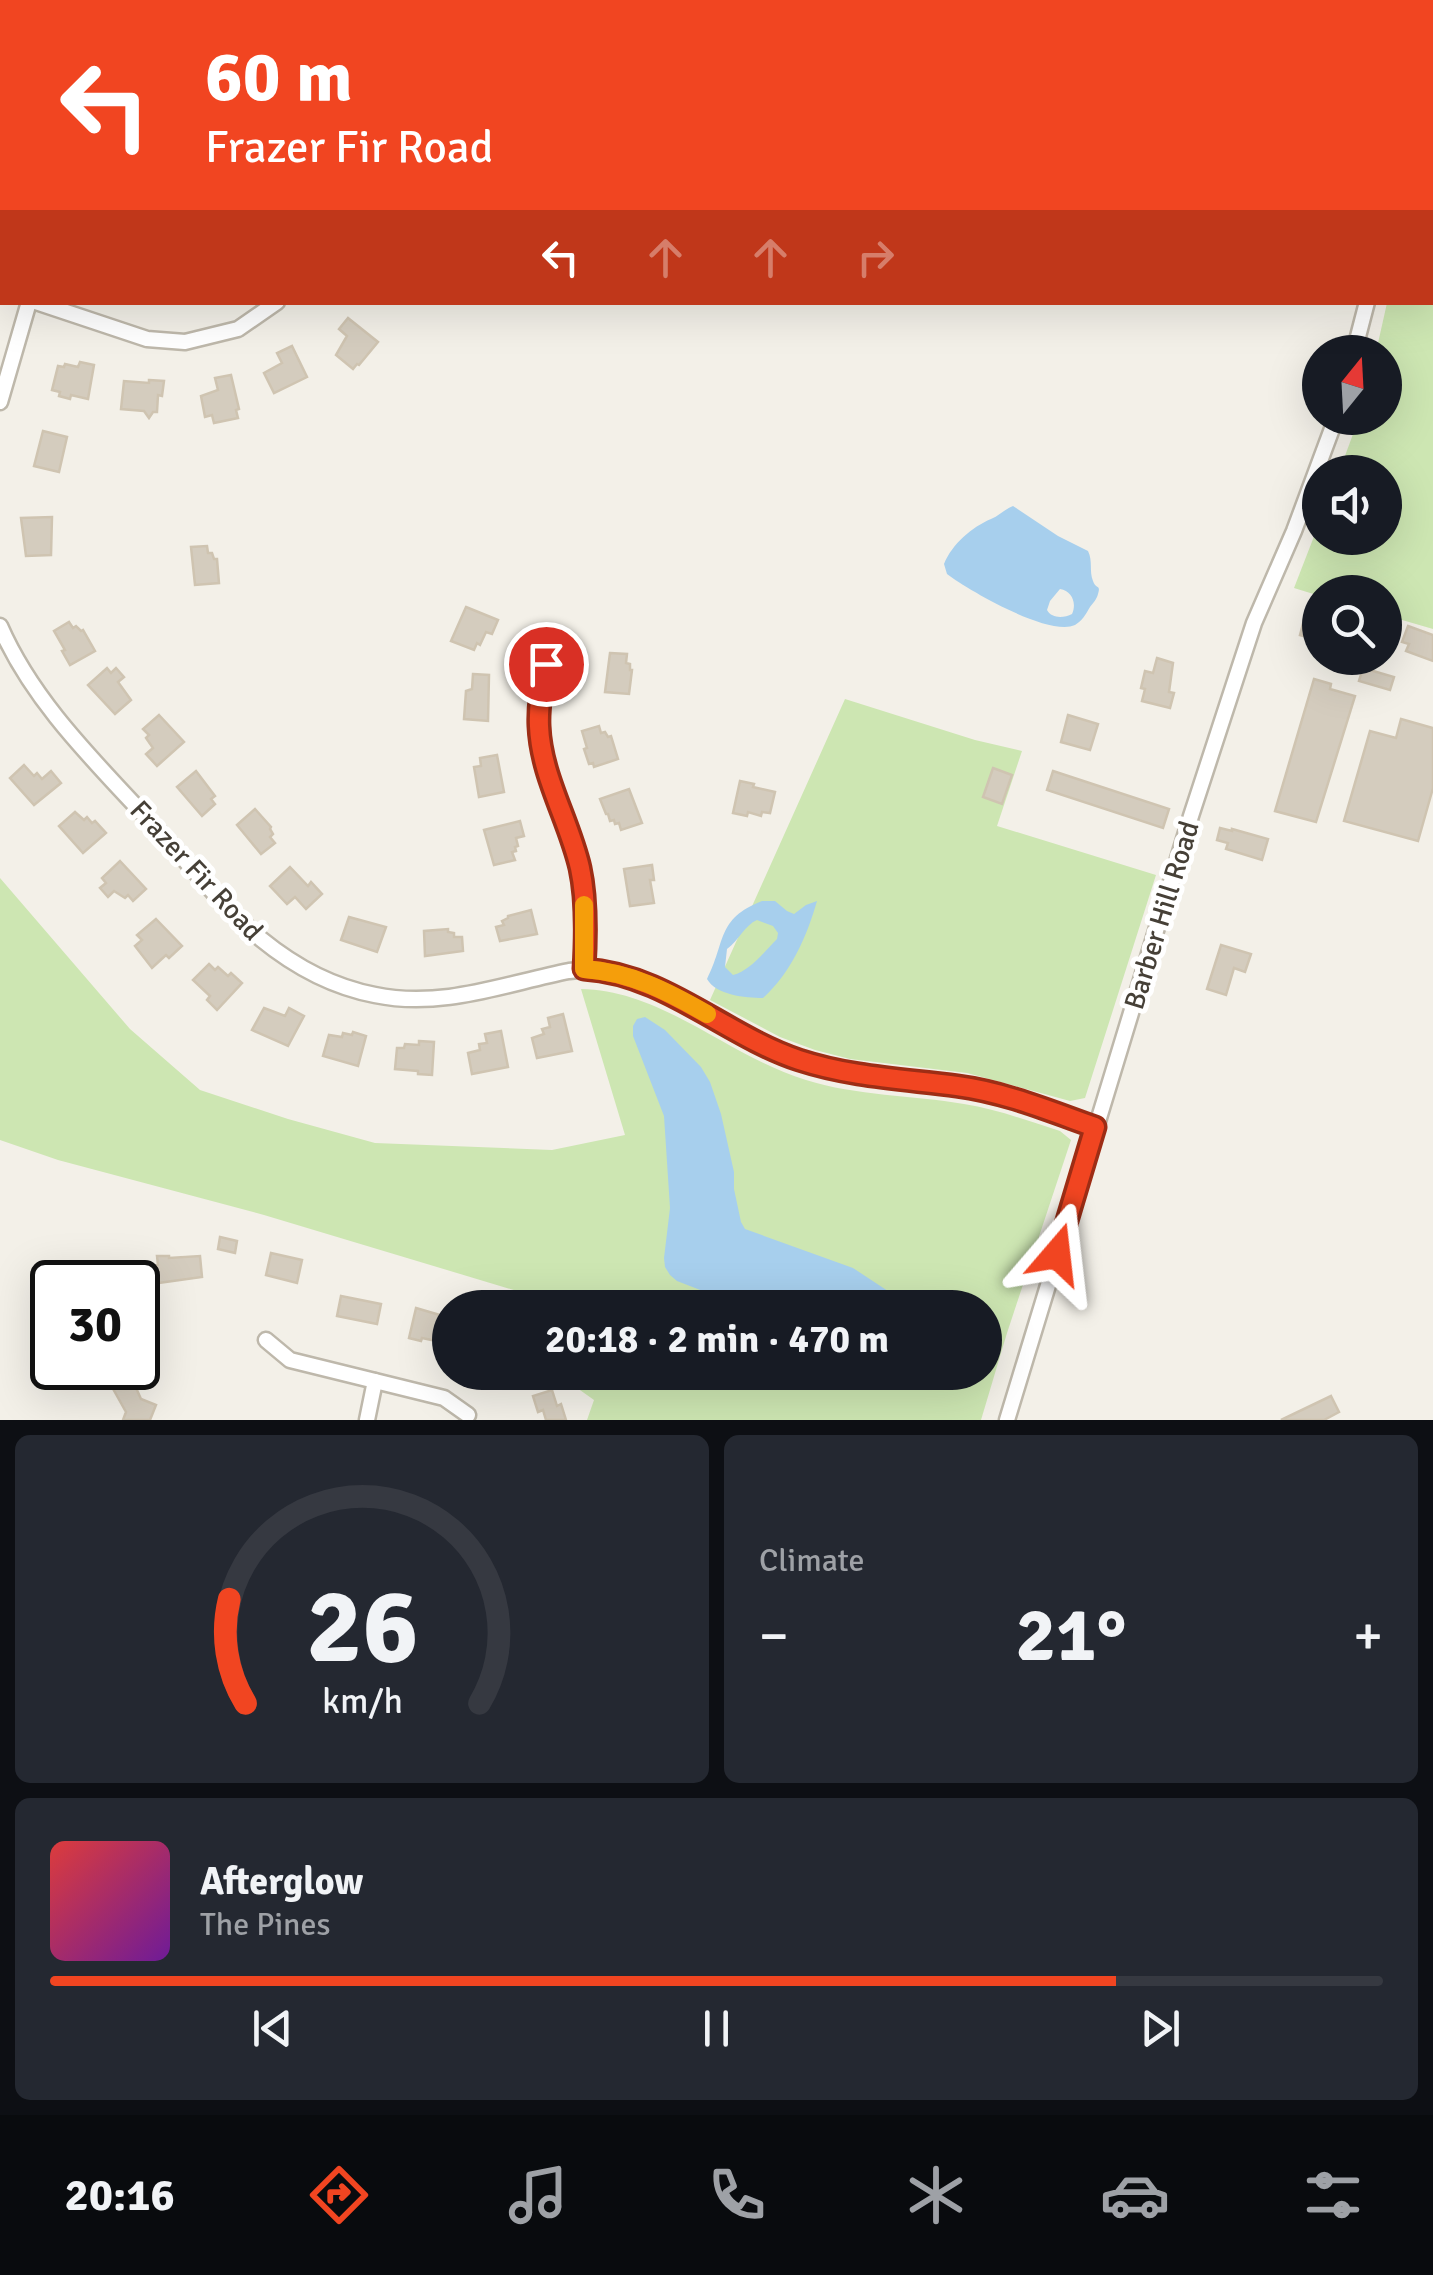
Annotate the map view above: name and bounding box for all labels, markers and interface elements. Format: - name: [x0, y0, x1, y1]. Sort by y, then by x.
- text: 60 m: [205, 34, 353, 120]
- icon: left: [40, 40, 170, 170]
- text: Frazer Fir Road: [205, 120, 493, 175]
- icon: left: [533, 230, 588, 285]
- icon: ahead: [638, 230, 693, 285]
- icon: ahead: [743, 230, 798, 285]
- icon: right: [848, 230, 903, 285]
- north arrow: [1302, 335, 1402, 435]
- map controls: [1302, 335, 1402, 675]
- button: sound: [1302, 455, 1402, 555]
- button: search: [1302, 575, 1402, 675]
- pin: [504, 622, 589, 707]
- icon: arrive: [519, 637, 574, 692]
- street label: Frazer Fir Road: [123, 793, 270, 948]
- street label: Barber Hill Road: [1117, 817, 1207, 1014]
- position arrow: [1005, 1202, 1109, 1306]
- speed limit sign: 30: [30, 1260, 160, 1390]
- text: 20:18 · 2 min · 470 m: [545, 1316, 889, 1363]
- text: Climate: [759, 1541, 865, 1580]
- text: 26: [306, 1563, 418, 1691]
- text: 21°: [1016, 1589, 1127, 1682]
- text: −: [759, 1602, 789, 1670]
- text: +: [1353, 1602, 1383, 1670]
- text: km/h: [322, 1679, 402, 1723]
- text: Afterglow: [200, 1858, 363, 1905]
- text: The Pines: [200, 1905, 331, 1944]
- icon: previous: [245, 2001, 300, 2056]
- icon: pause: [689, 2001, 744, 2056]
- icon: next: [1133, 2001, 1188, 2056]
- icon: directions: [304, 2160, 374, 2230]
- icon: music: [503, 2160, 573, 2230]
- icon: phone: [702, 2160, 772, 2230]
- icon: climate: [901, 2160, 971, 2230]
- icon: car: [1100, 2160, 1170, 2230]
- icon: filters: [1298, 2160, 1368, 2230]
- text: 20:16: [64, 2168, 175, 2223]

